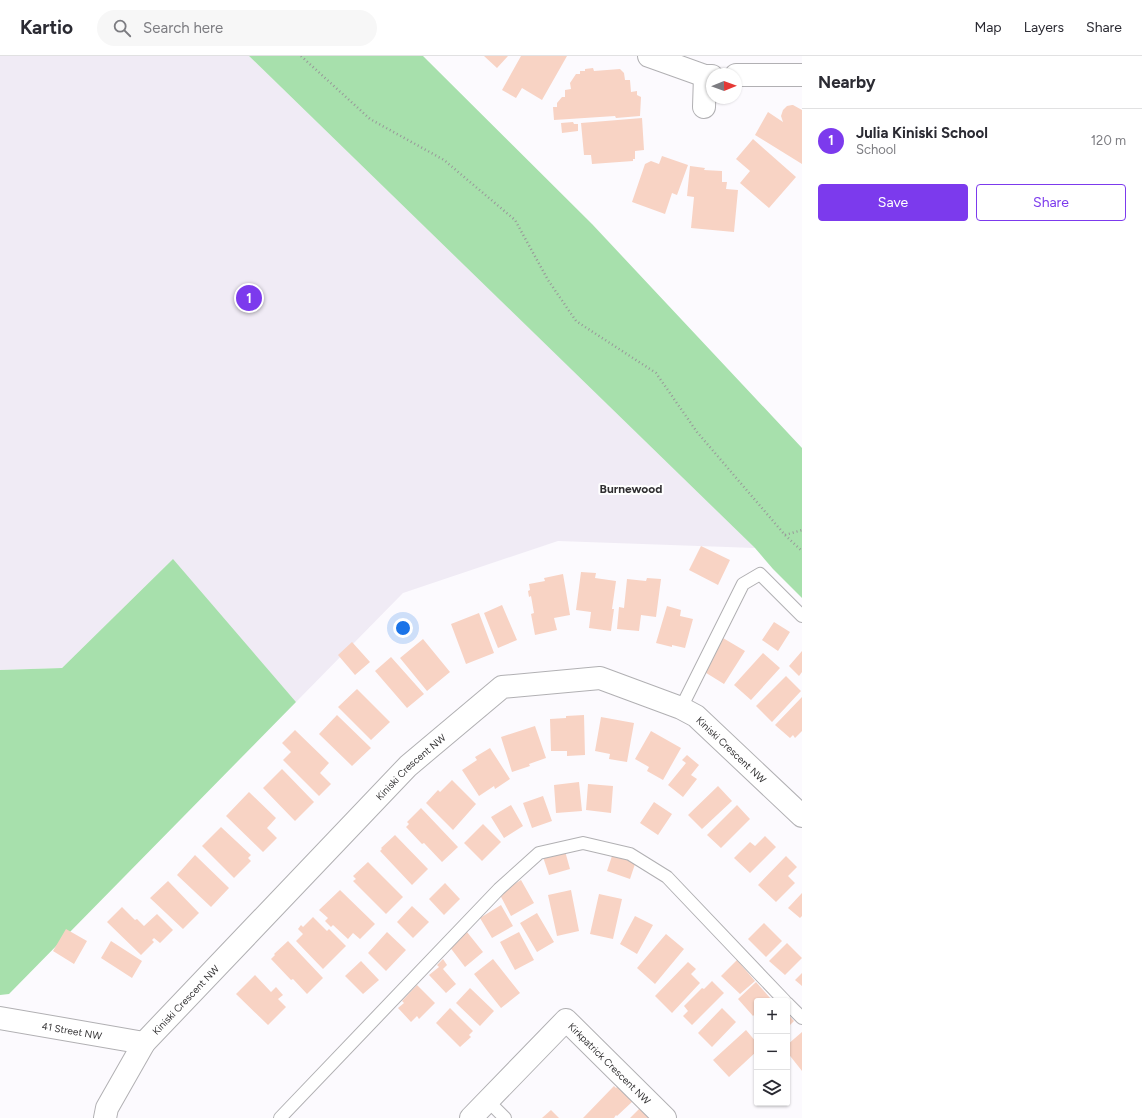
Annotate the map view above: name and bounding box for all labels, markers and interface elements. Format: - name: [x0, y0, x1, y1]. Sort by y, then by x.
- search box: [97, 10, 377, 46]
- text: Kartio: [20, 16, 73, 39]
- icon: search: [111, 17, 133, 39]
- text: Search here: [143, 19, 223, 37]
- text: Map: [974, 19, 1002, 36]
- text: Layers: [1024, 19, 1064, 36]
- text: Share: [1086, 19, 1122, 36]
- north arrow: [706, 68, 742, 104]
- text: Nearby: [818, 72, 876, 92]
- text: Julia Kiniski School: [856, 124, 988, 142]
- text: 1: [828, 133, 834, 148]
- text: 120 m: [1091, 133, 1126, 148]
- text: School: [856, 142, 896, 157]
- button: Save: [818, 184, 968, 221]
- button: Share: [976, 184, 1126, 221]
- pin: 1: [236, 283, 262, 313]
- district label: Burnewood: [600, 482, 662, 496]
- your location: [393, 618, 413, 638]
- street label: Kiniski Crescent NW: [693, 714, 769, 786]
- street label: Kiniski Crescent NW: [373, 731, 449, 803]
- street label: Kiniski Crescent NW: [149, 962, 222, 1038]
- map controls: [754, 998, 790, 1106]
- button: +: [754, 998, 790, 1034]
- street label: 41 Street NW: [41, 1019, 103, 1043]
- street label: Kirkpatrick Crescent NW: [565, 1020, 654, 1108]
- button: −: [754, 1034, 790, 1070]
- button: layers: [754, 1070, 790, 1106]

